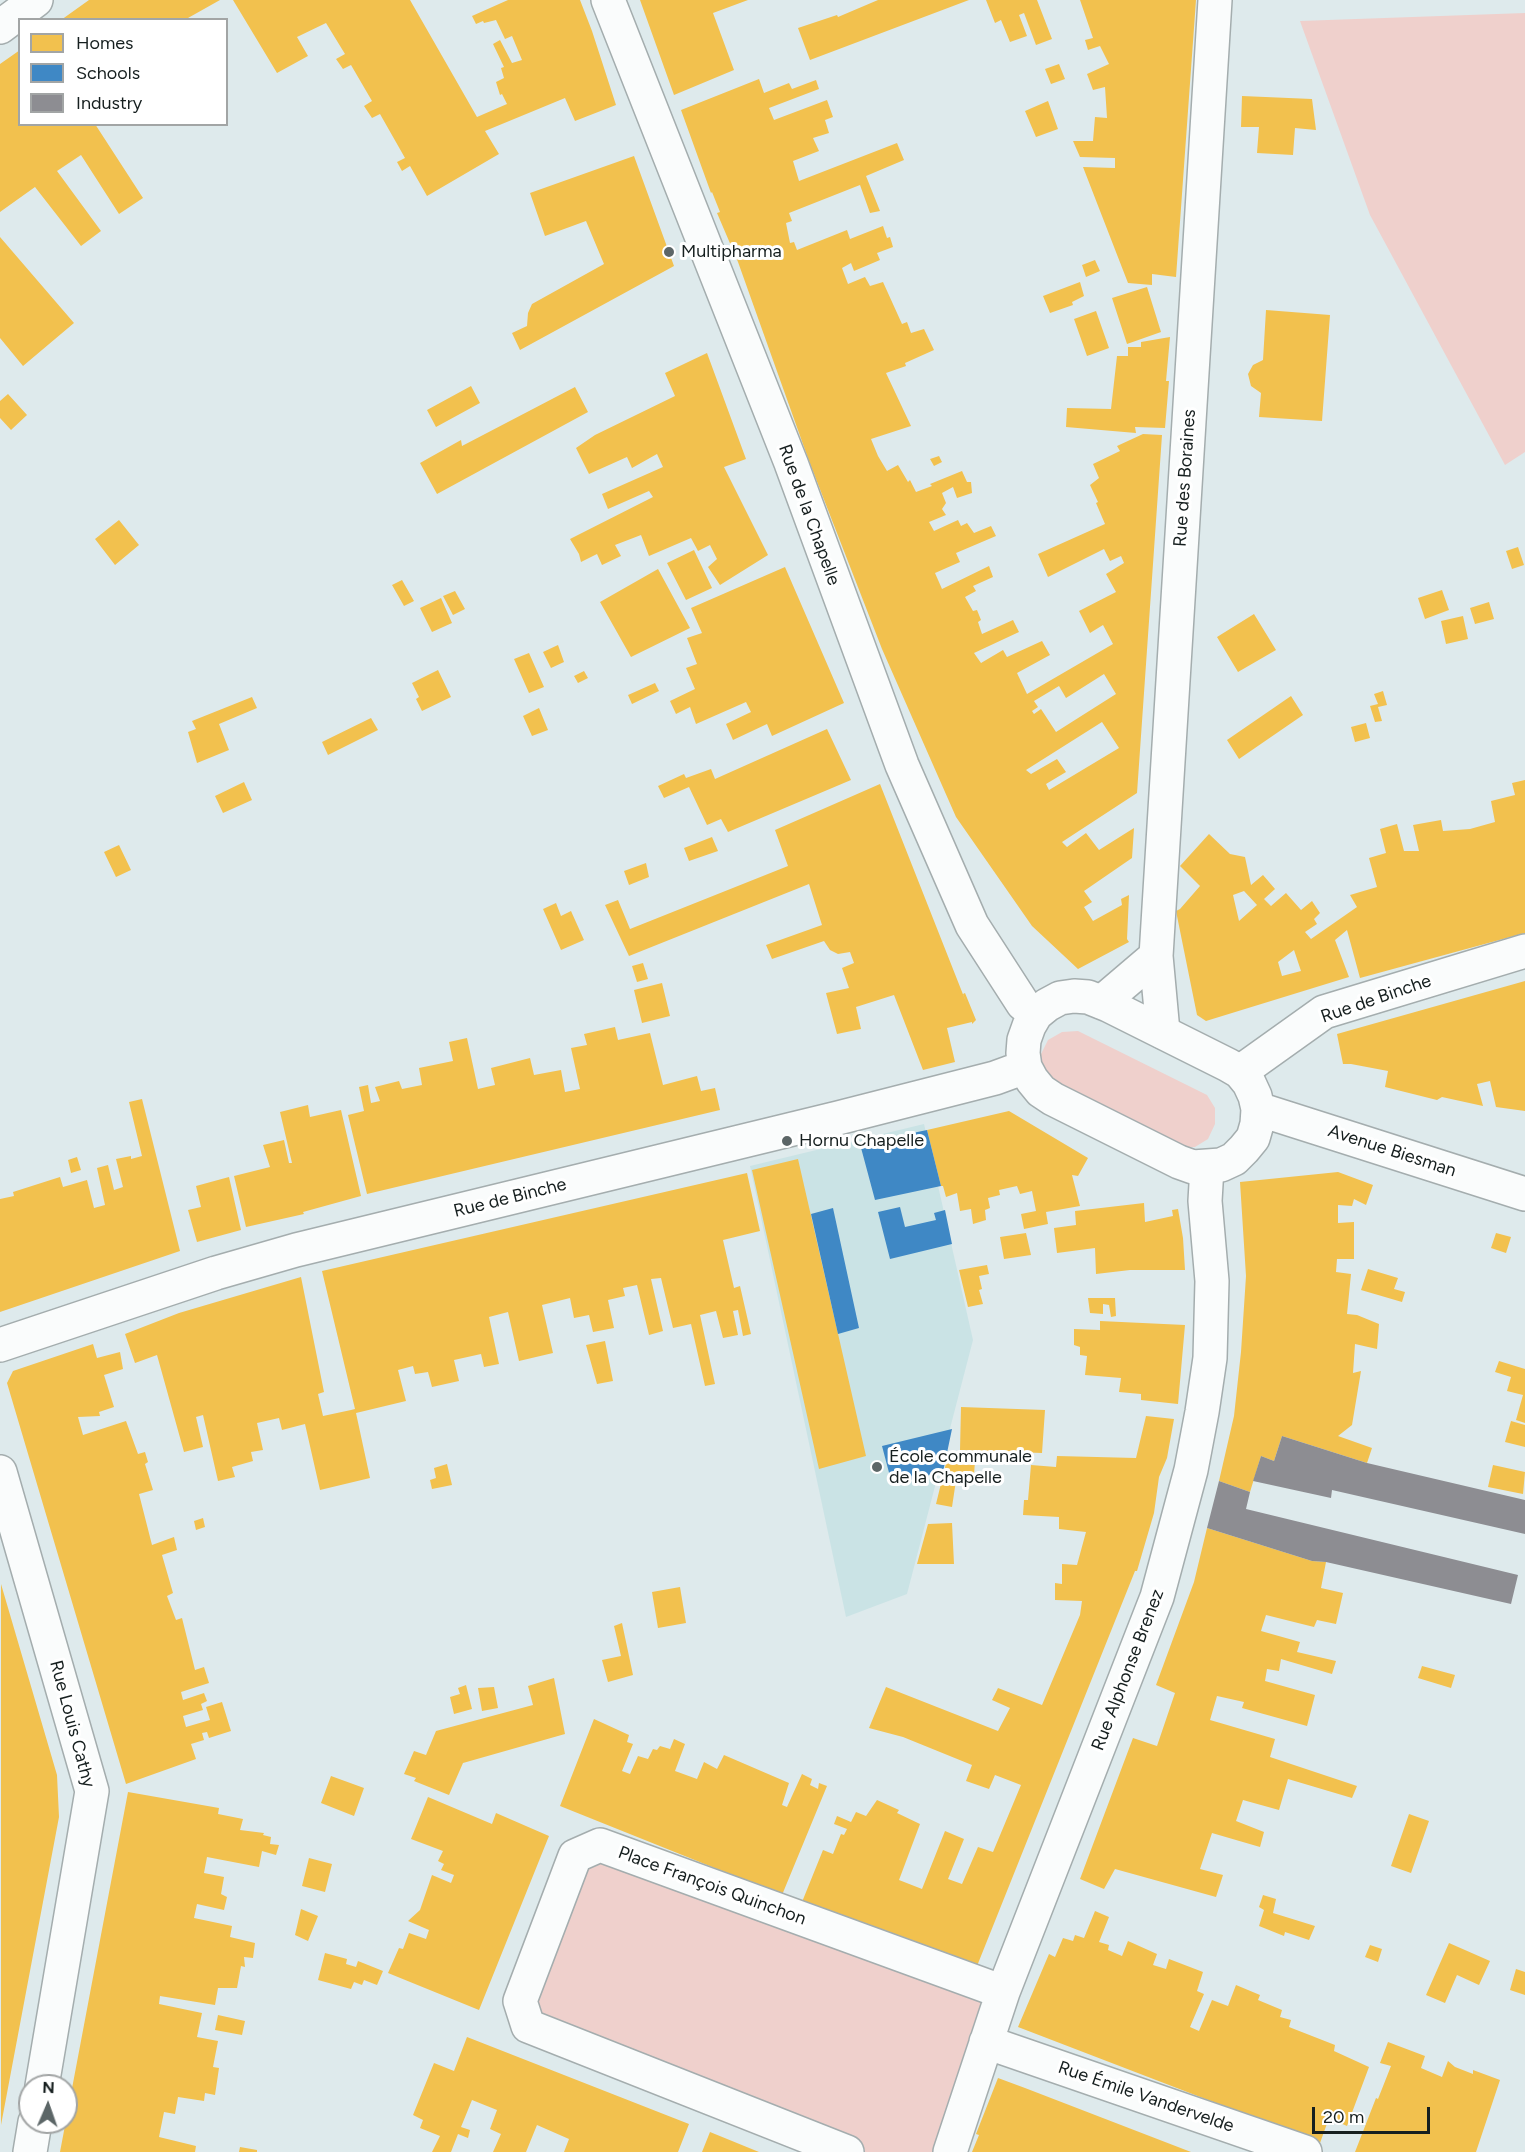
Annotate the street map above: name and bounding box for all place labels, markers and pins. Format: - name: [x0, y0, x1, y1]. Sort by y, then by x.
- place label: Multipharma: [681, 241, 782, 263]
- marker: Multipharma: [662, 245, 676, 259]
- place label: Hornu Chapelle: [799, 1130, 924, 1152]
- marker: Hornu Chapelle: [780, 1134, 794, 1148]
- place label: École communale de la Chapelle: [889, 1446, 1032, 1488]
- marker: École communale de la Chapelle: [870, 1460, 884, 1474]

